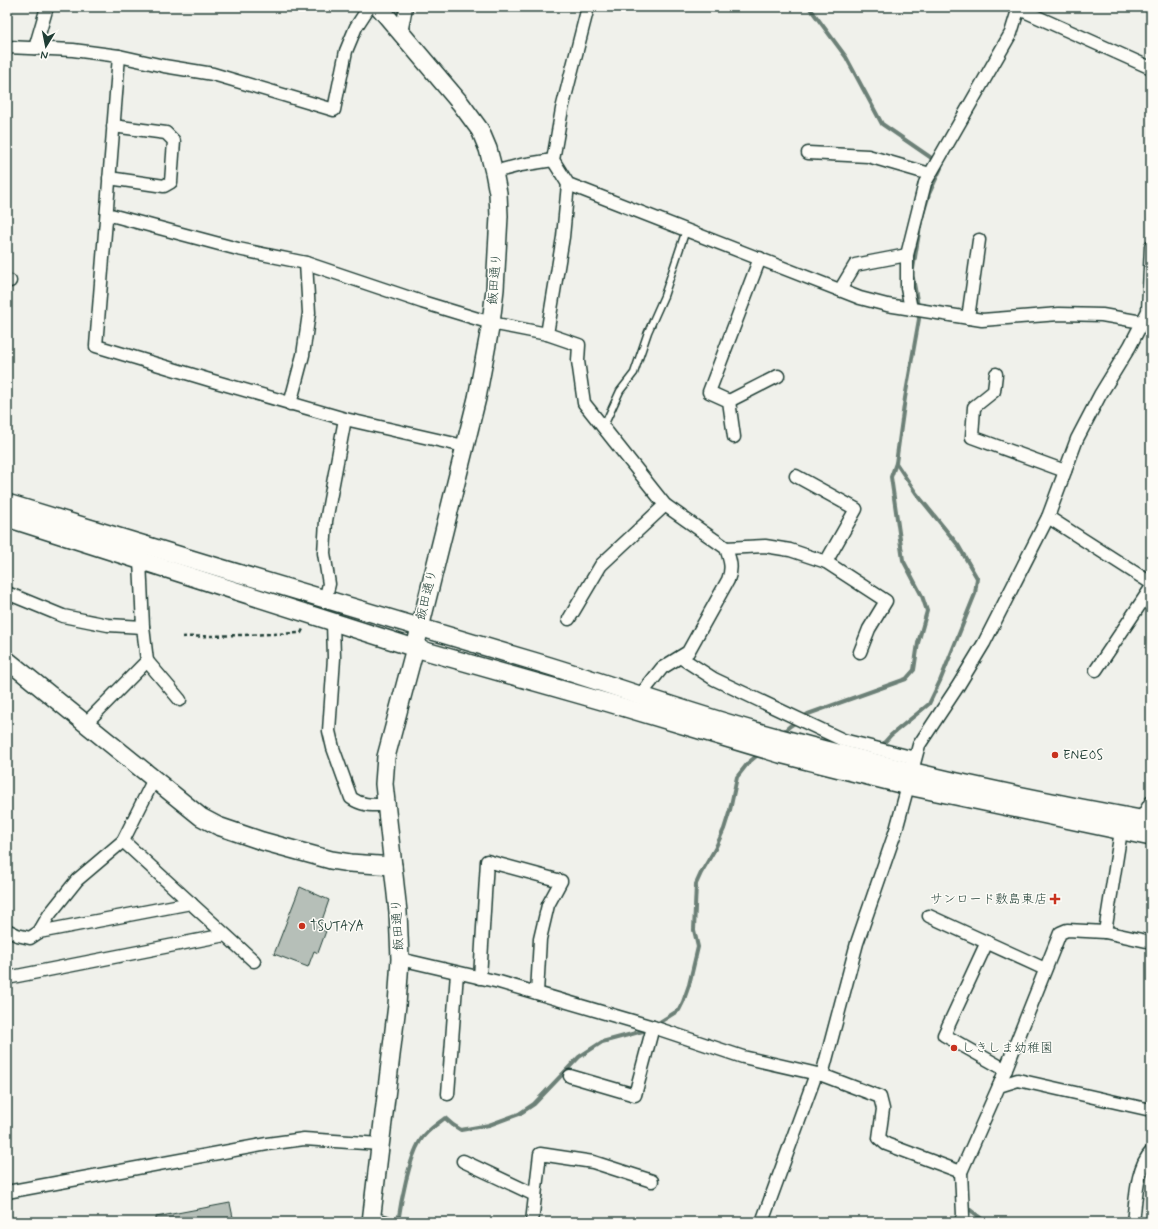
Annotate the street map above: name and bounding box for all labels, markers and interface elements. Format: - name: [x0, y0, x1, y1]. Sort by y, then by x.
- north arrow: [26, 26, 66, 66]
- text: N: [40, 47, 49, 62]
- street label: 飯田通り: [484, 252, 506, 306]
- street label: 飯田通り: [412, 568, 442, 622]
- place label: ENEOS: [1063, 747, 1103, 764]
- marker: ENEOS: [1050, 750, 1060, 760]
- place label: サンロード敷島東店: [930, 891, 1047, 908]
- marker: サンロード敷島東店: [1050, 894, 1060, 904]
- street label: 飯田通り: [388, 899, 408, 951]
- place label: TSUTAYA: [310, 918, 364, 935]
- marker: TSUTAYA: [297, 921, 307, 931]
- place label: しきしま幼稚園: [962, 1040, 1053, 1057]
- marker: しきしま幼稚園: [949, 1043, 959, 1053]

